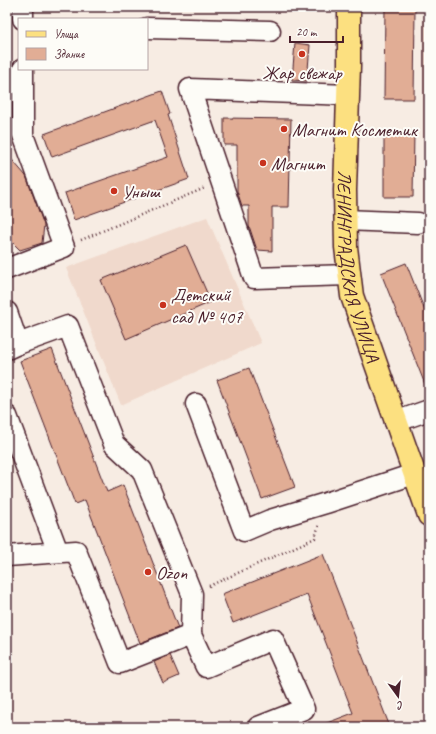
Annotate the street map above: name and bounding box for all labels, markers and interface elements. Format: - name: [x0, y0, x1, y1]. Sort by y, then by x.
- legend: [18, 18, 148, 70]
- scale bar: [290, 18, 343, 44]
- text: 20 m: [296, 24, 318, 40]
- text: Улица: [54, 26, 79, 42]
- text: Здание: [54, 46, 85, 62]
- marker: Жар свежар: [297, 49, 307, 59]
- place label: Жар свежар: [262, 61, 344, 85]
- place label: Магнит Косметик: [292, 118, 419, 142]
- marker: Магнит Косметик: [279, 124, 289, 134]
- place label: Магнит: [271, 152, 326, 176]
- marker: Магнит: [258, 158, 268, 168]
- street label: ЛЕНИНГРАДСКАЯ УЛИЦА: [332, 170, 385, 366]
- place label: Уныш: [122, 180, 161, 204]
- marker: Уныш: [109, 186, 119, 196]
- place label: Детский сад № 407: [171, 283, 244, 329]
- marker: Детский сад № 407: [158, 300, 168, 310]
- place label: Ozon: [156, 561, 188, 585]
- marker: Ozon: [143, 567, 153, 577]
- north arrow: [378, 676, 418, 716]
- text: С: [395, 698, 405, 714]

